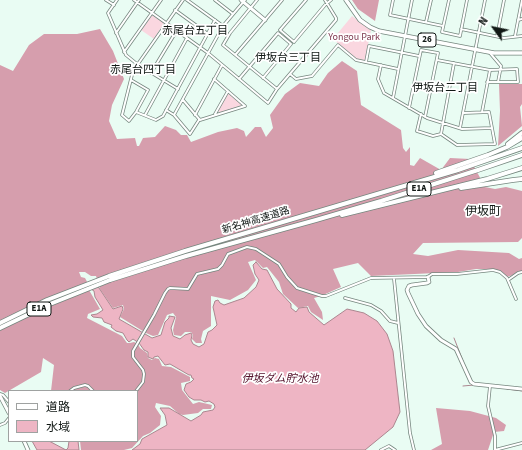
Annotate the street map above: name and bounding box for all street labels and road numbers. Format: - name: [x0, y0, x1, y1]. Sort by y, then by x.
- road number: 26: [418, 33, 436, 47]
- road number: E1A: [407, 182, 431, 196]
- street label: 新名神高速道路: [221, 205, 291, 237]
- road number: E1A: [27, 302, 51, 316]

